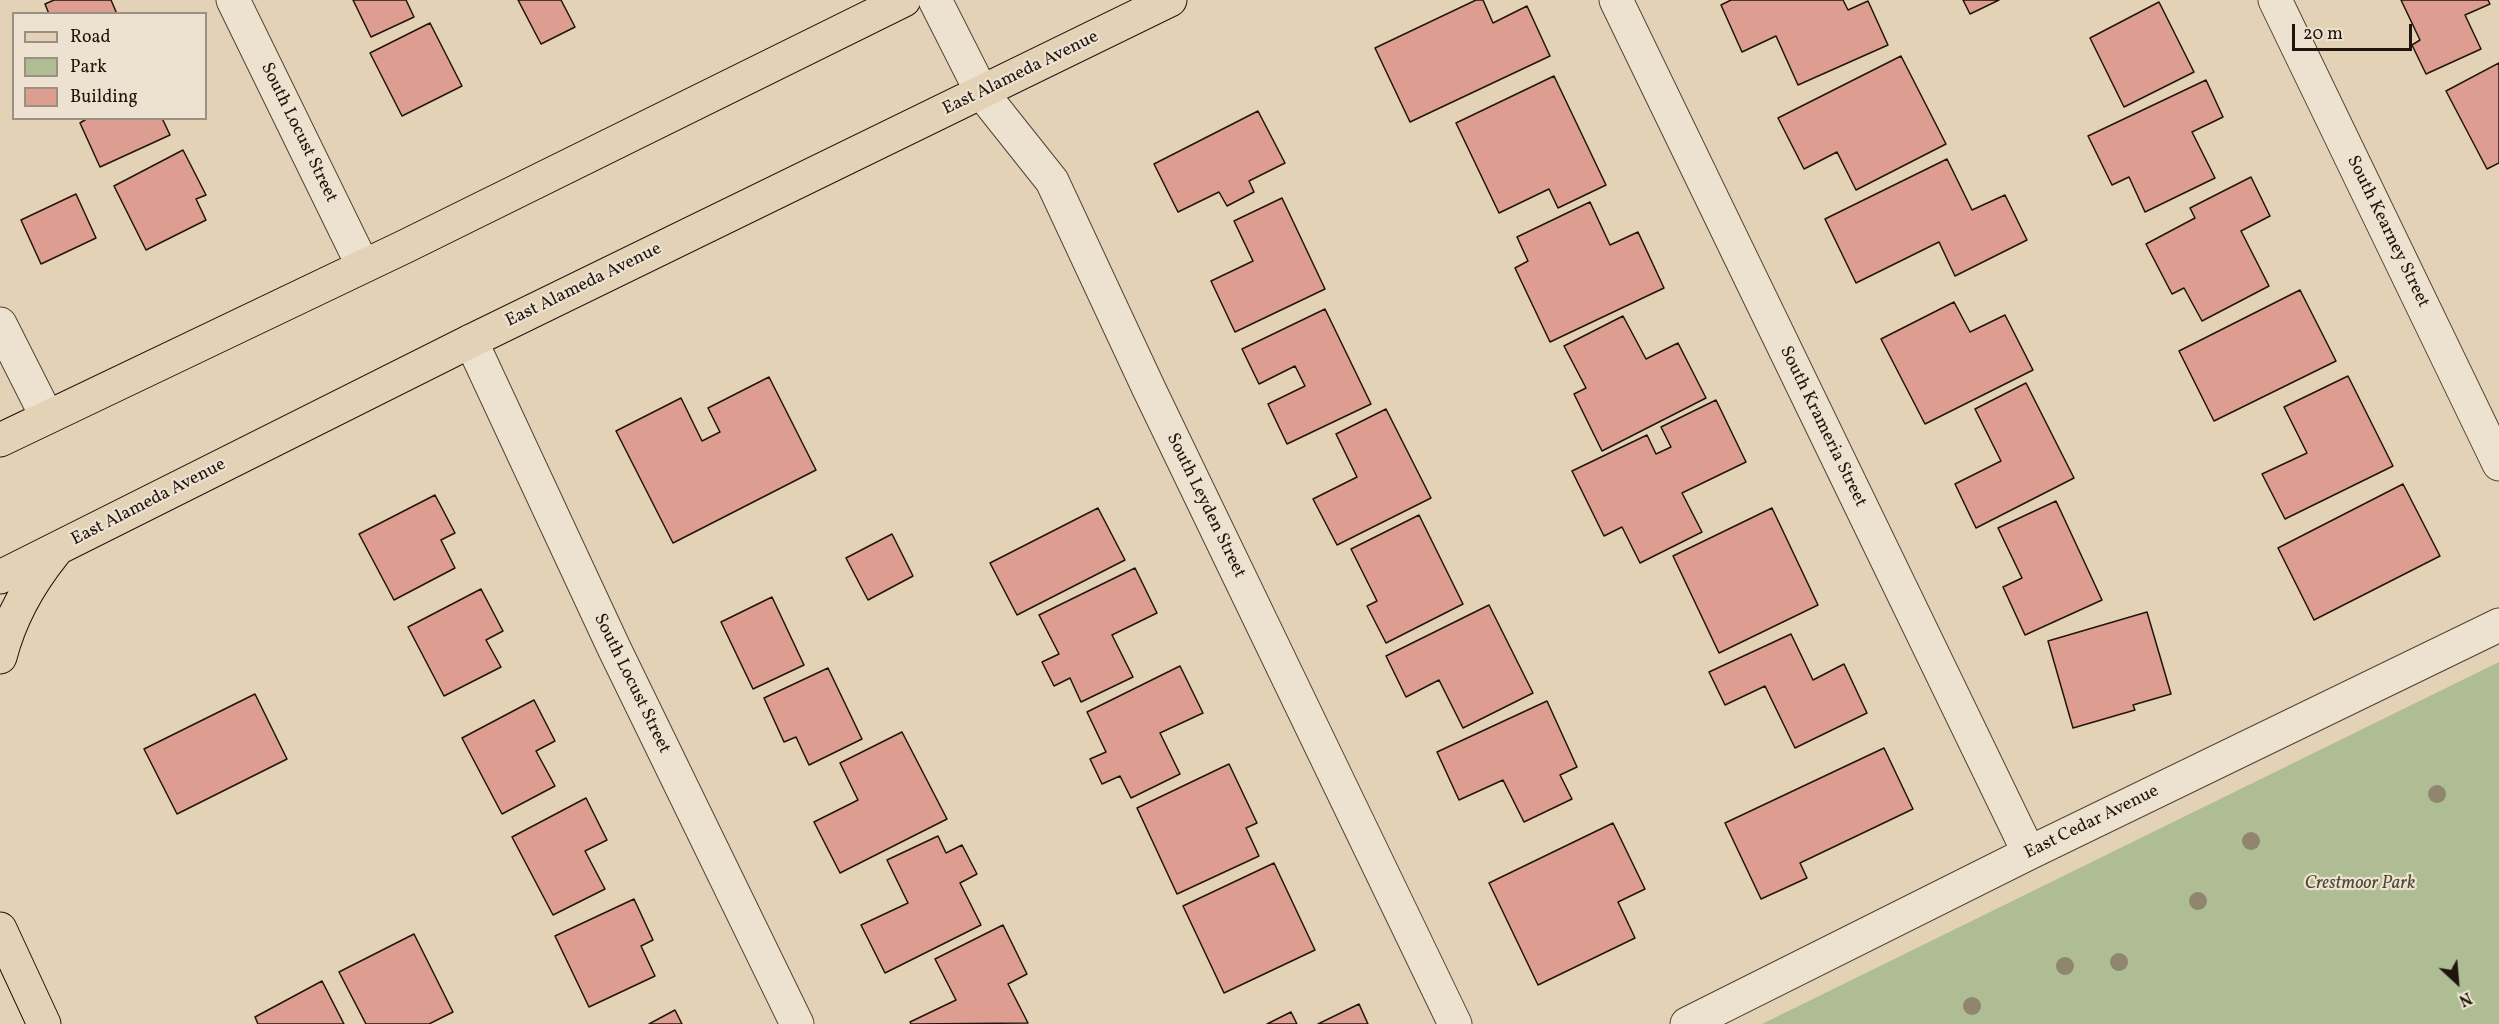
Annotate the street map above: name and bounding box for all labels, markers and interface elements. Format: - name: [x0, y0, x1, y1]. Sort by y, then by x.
- legend: [12, 12, 207, 120]
- scale bar: [2295, 12, 2415, 50]
- text: 20 m: [2303, 22, 2343, 47]
- text: Road: [70, 25, 111, 50]
- street label: East Alameda Avenue: [940, 27, 1102, 121]
- text: Park: [70, 55, 107, 80]
- street label: South Locust Street: [255, 60, 341, 206]
- text: Building: [70, 85, 138, 110]
- street label: South Kearney Street: [2341, 152, 2433, 312]
- street label: East Alameda Avenue: [503, 239, 665, 333]
- street label: South Krameria Street: [1774, 343, 1870, 511]
- street label: South Leyden Street: [1161, 430, 1249, 582]
- street label: East Alameda Avenue: [68, 455, 230, 551]
- street label: South Locust Street: [588, 611, 674, 757]
- street label: East Cedar Avenue: [2021, 781, 2163, 865]
- park label: Crestmoor Park: [2305, 874, 2415, 896]
- north arrow: [2427, 952, 2487, 1012]
- text: N: [2455, 986, 2475, 1011]

